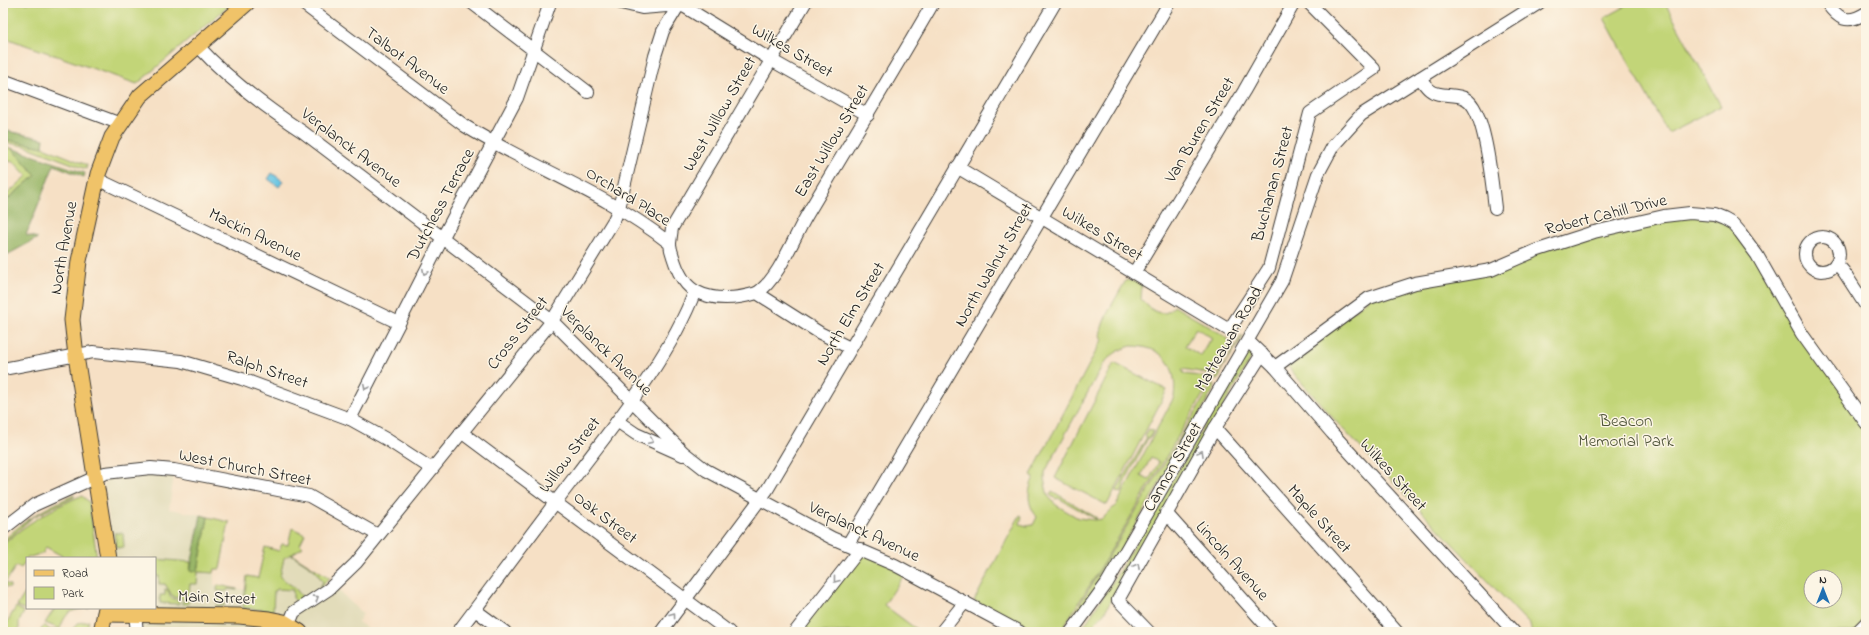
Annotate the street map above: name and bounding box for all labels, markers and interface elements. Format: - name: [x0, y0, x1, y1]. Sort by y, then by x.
- street label: Wilkes Street: [746, 17, 838, 85]
- street label: Talbot Avenue: [359, 21, 455, 101]
- street label: West Willow Street: [677, 52, 763, 176]
- street label: Van Buren Street: [1158, 72, 1242, 188]
- street label: East Willow Street: [788, 79, 876, 202]
- street label: Verplanck Avenue: [295, 101, 407, 194]
- street label: Buchanan Street: [1245, 123, 1301, 246]
- street label: Dutchess Terrace: [400, 144, 482, 267]
- street label: Orchard Place: [581, 161, 676, 233]
- street label: Robert Cahill Drive: [1542, 188, 1670, 242]
- street label: North Walnut Street: [948, 198, 1040, 332]
- street label: North Avenue: [43, 199, 85, 297]
- street label: Wilkes Street: [1057, 200, 1148, 268]
- street label: Mackin Avenue: [204, 202, 306, 269]
- street label: North Elm Street: [810, 257, 892, 371]
- one-way arrow: [422, 267, 430, 275]
- street label: Matteawan Road: [1189, 281, 1269, 396]
- street label: Cross Street: [481, 290, 555, 375]
- street label: Verplanck Avenue: [553, 300, 658, 402]
- street label: Ralph Street: [223, 344, 312, 396]
- one-way arrow: [363, 383, 371, 391]
- park label: Beacon Memorial Park: [1578, 409, 1674, 454]
- street label: Willow Street: [533, 411, 607, 498]
- street label: Cannon Street: [1137, 417, 1209, 516]
- street label: Wilkes Street: [1353, 433, 1433, 517]
- one-way arrow: [646, 436, 654, 444]
- street label: West Church Street: [177, 443, 314, 493]
- one-way arrow: [1196, 450, 1203, 457]
- street label: Maple Street: [1281, 479, 1357, 559]
- street label: Oak Street: [568, 485, 643, 551]
- street label: Verplanck Avenue: [803, 495, 924, 569]
- street label: Lincoln Avenue: [1189, 516, 1275, 607]
- legend: [26, 557, 156, 609]
- one-way arrow: [1132, 563, 1139, 570]
- text: Road: [62, 565, 88, 583]
- north arrow: [1803, 569, 1843, 609]
- text: N: [1819, 572, 1827, 588]
- one-way arrow: [833, 575, 840, 582]
- street label: Main Street: [178, 584, 257, 612]
- text: Park: [62, 585, 84, 603]
- one-way arrow: [312, 596, 319, 603]
- one-way arrow: [668, 613, 675, 620]

